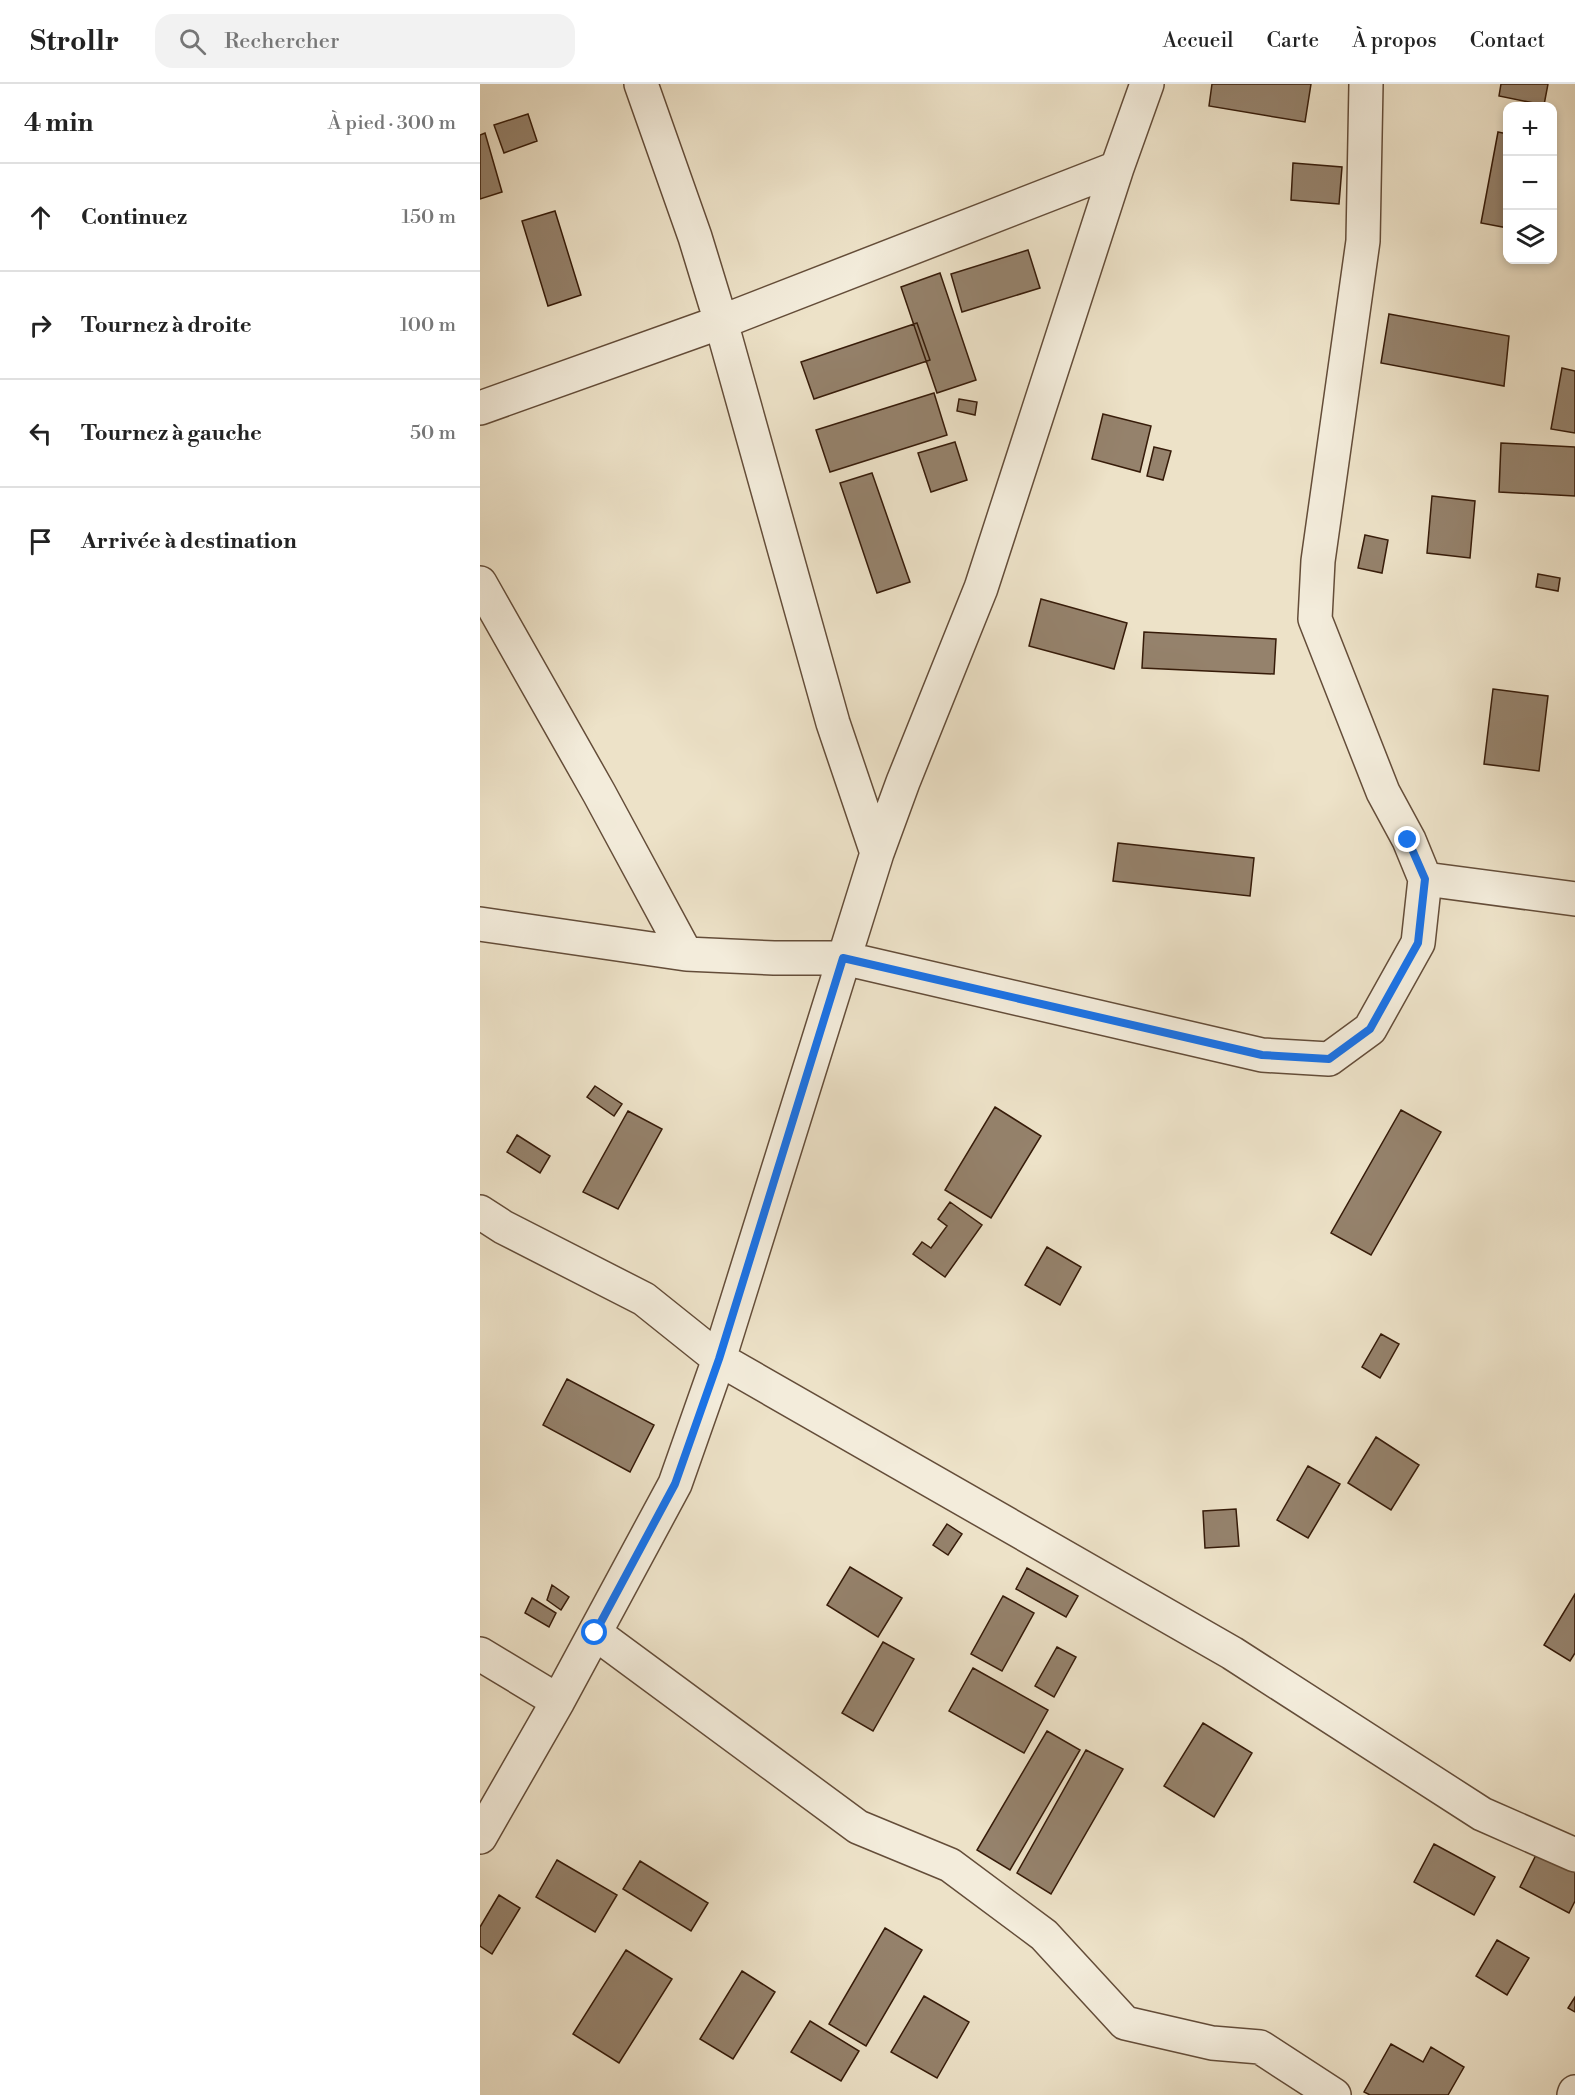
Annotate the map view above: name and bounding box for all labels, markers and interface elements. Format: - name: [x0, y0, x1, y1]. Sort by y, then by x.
- search box: [155, 14, 575, 68]
- text: Strollr: [30, 24, 119, 59]
- icon: search: [176, 25, 209, 58]
- text: Rechercher: [224, 28, 339, 55]
- text: Accueil: [1163, 28, 1234, 54]
- text: Carte: [1267, 28, 1319, 54]
- text: À propos: [1352, 28, 1437, 54]
- text: Contact: [1470, 28, 1545, 54]
- map controls: [1503, 102, 1557, 264]
- button: +: [1503, 102, 1557, 156]
- text: 4 min: [24, 107, 94, 139]
- text: À pied · 300 m: [328, 111, 456, 136]
- button: −: [1503, 156, 1557, 210]
- icon: ahead: [24, 201, 57, 234]
- text: Continuez: [81, 204, 187, 231]
- text: 150 m: [401, 205, 456, 230]
- button: layers: [1503, 210, 1557, 264]
- icon: right: [24, 309, 57, 342]
- text: Tournez à droite: [81, 312, 252, 339]
- text: 100 m: [400, 313, 456, 338]
- icon: left: [24, 417, 57, 450]
- text: Tournez à gauche: [81, 420, 262, 447]
- text: 50 m: [410, 421, 456, 446]
- icon: arrive: [24, 525, 57, 558]
- text: Arrivée à destination: [81, 528, 297, 555]
- route end: [1394, 826, 1420, 852]
- route start: [581, 1619, 607, 1645]

